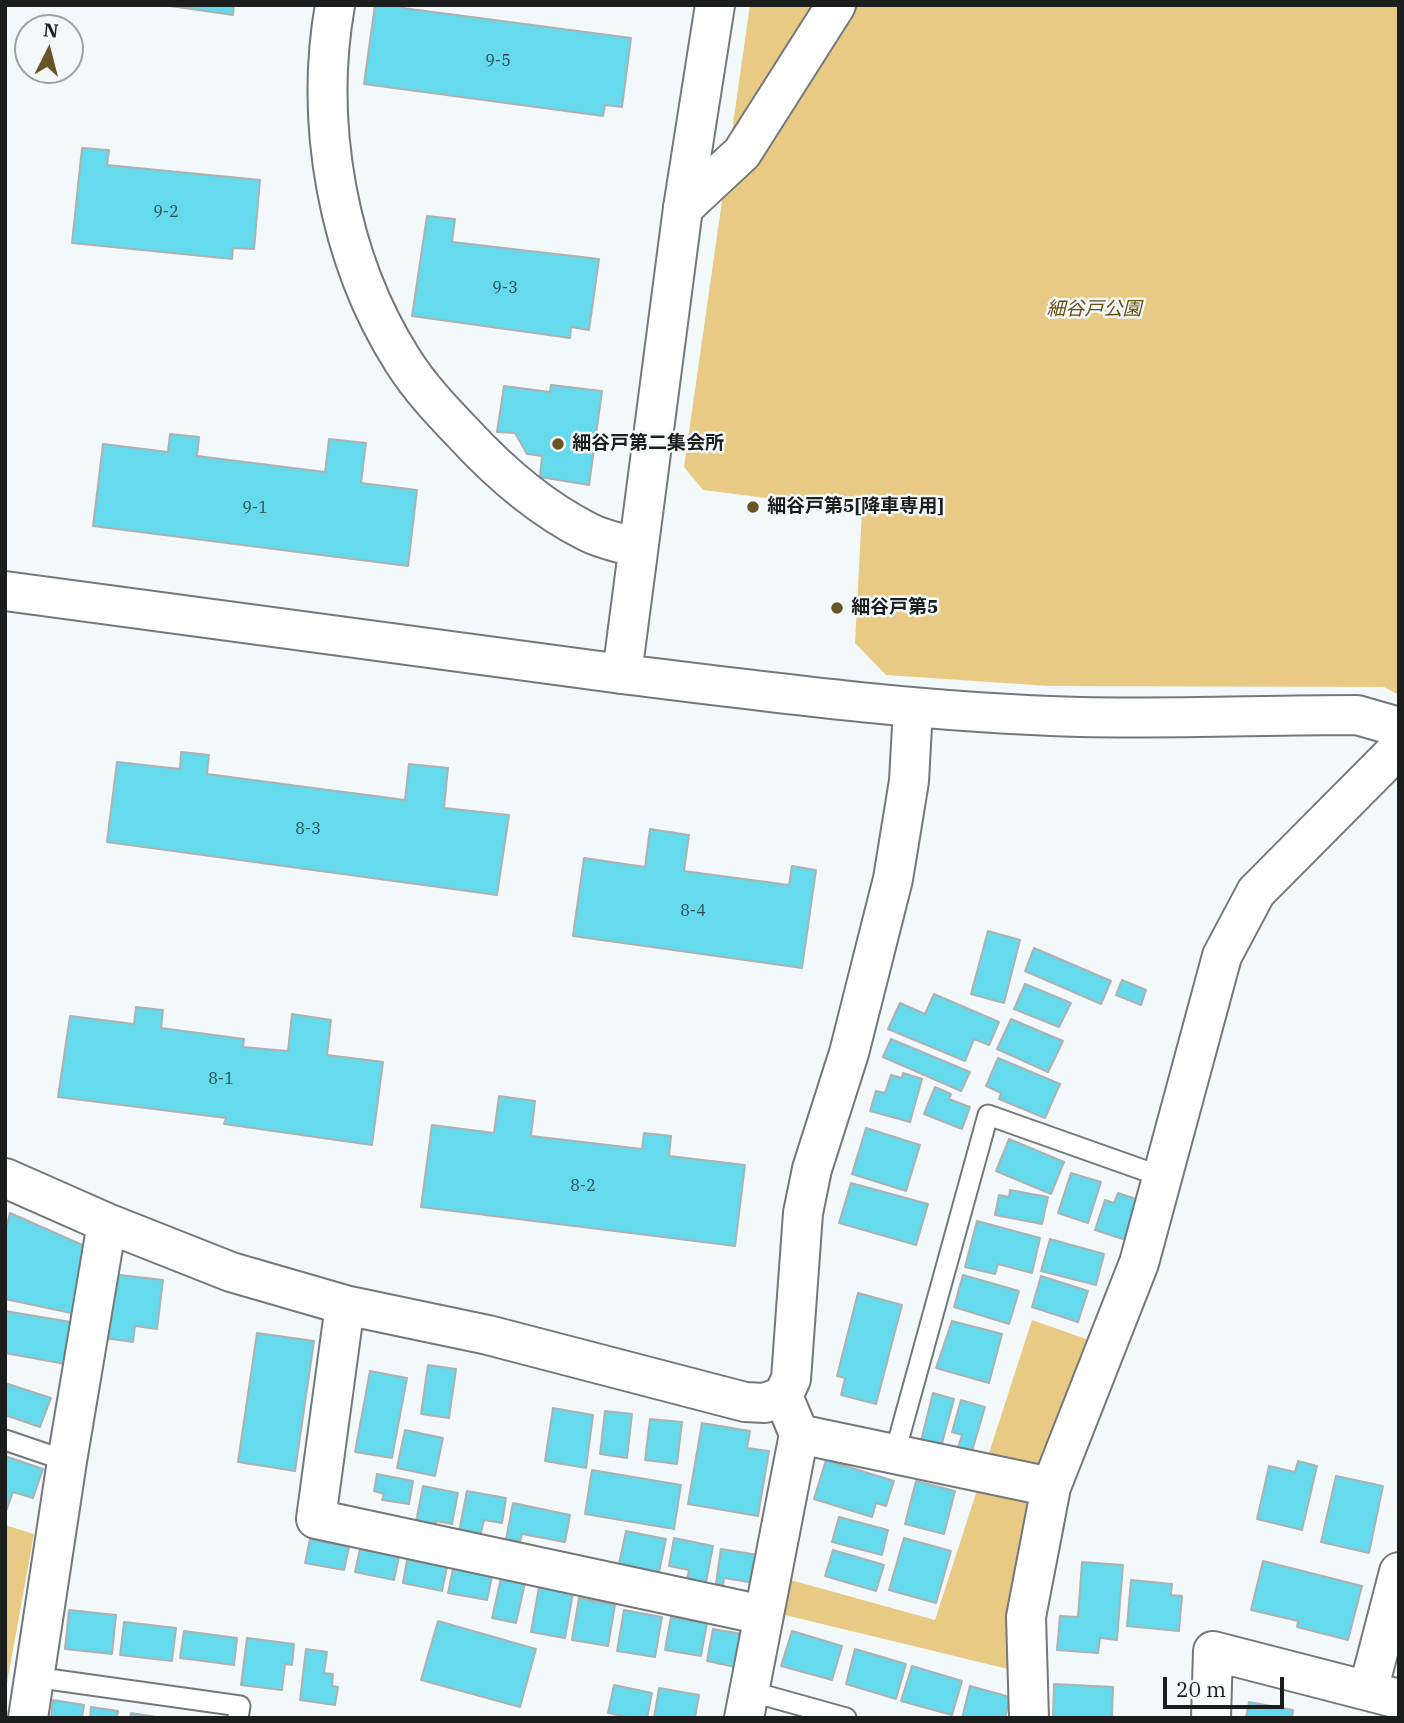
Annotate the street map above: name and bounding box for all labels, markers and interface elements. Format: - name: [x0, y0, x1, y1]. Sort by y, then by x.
- north arrow: [14, 14, 84, 84]
- text: N: [42, 17, 60, 43]
- house number: 9-5: [485, 51, 511, 71]
- house number: 9-2: [153, 202, 179, 222]
- house number: 9-3: [492, 278, 518, 298]
- park label: 細谷戸公園: [1047, 299, 1141, 321]
- place label: 細谷戸第二集会所: [572, 433, 724, 455]
- marker: 細谷戸第二集会所: [550, 436, 566, 452]
- place label: 細谷戸第5[降車専用]: [767, 496, 944, 518]
- house number: 9-1: [242, 498, 268, 518]
- marker: 細谷戸第5[降車専用]: [745, 499, 761, 515]
- place label: 細谷戸第5: [851, 597, 938, 619]
- marker: 細谷戸第5: [829, 600, 845, 616]
- house number: 8-3: [295, 819, 321, 839]
- house number: 8-4: [680, 901, 706, 921]
- house number: 8-1: [208, 1069, 234, 1089]
- house number: 8-2: [570, 1176, 596, 1196]
- scale bar: [1166, 1664, 1287, 1708]
- text: 20 m: [1176, 1675, 1226, 1703]

